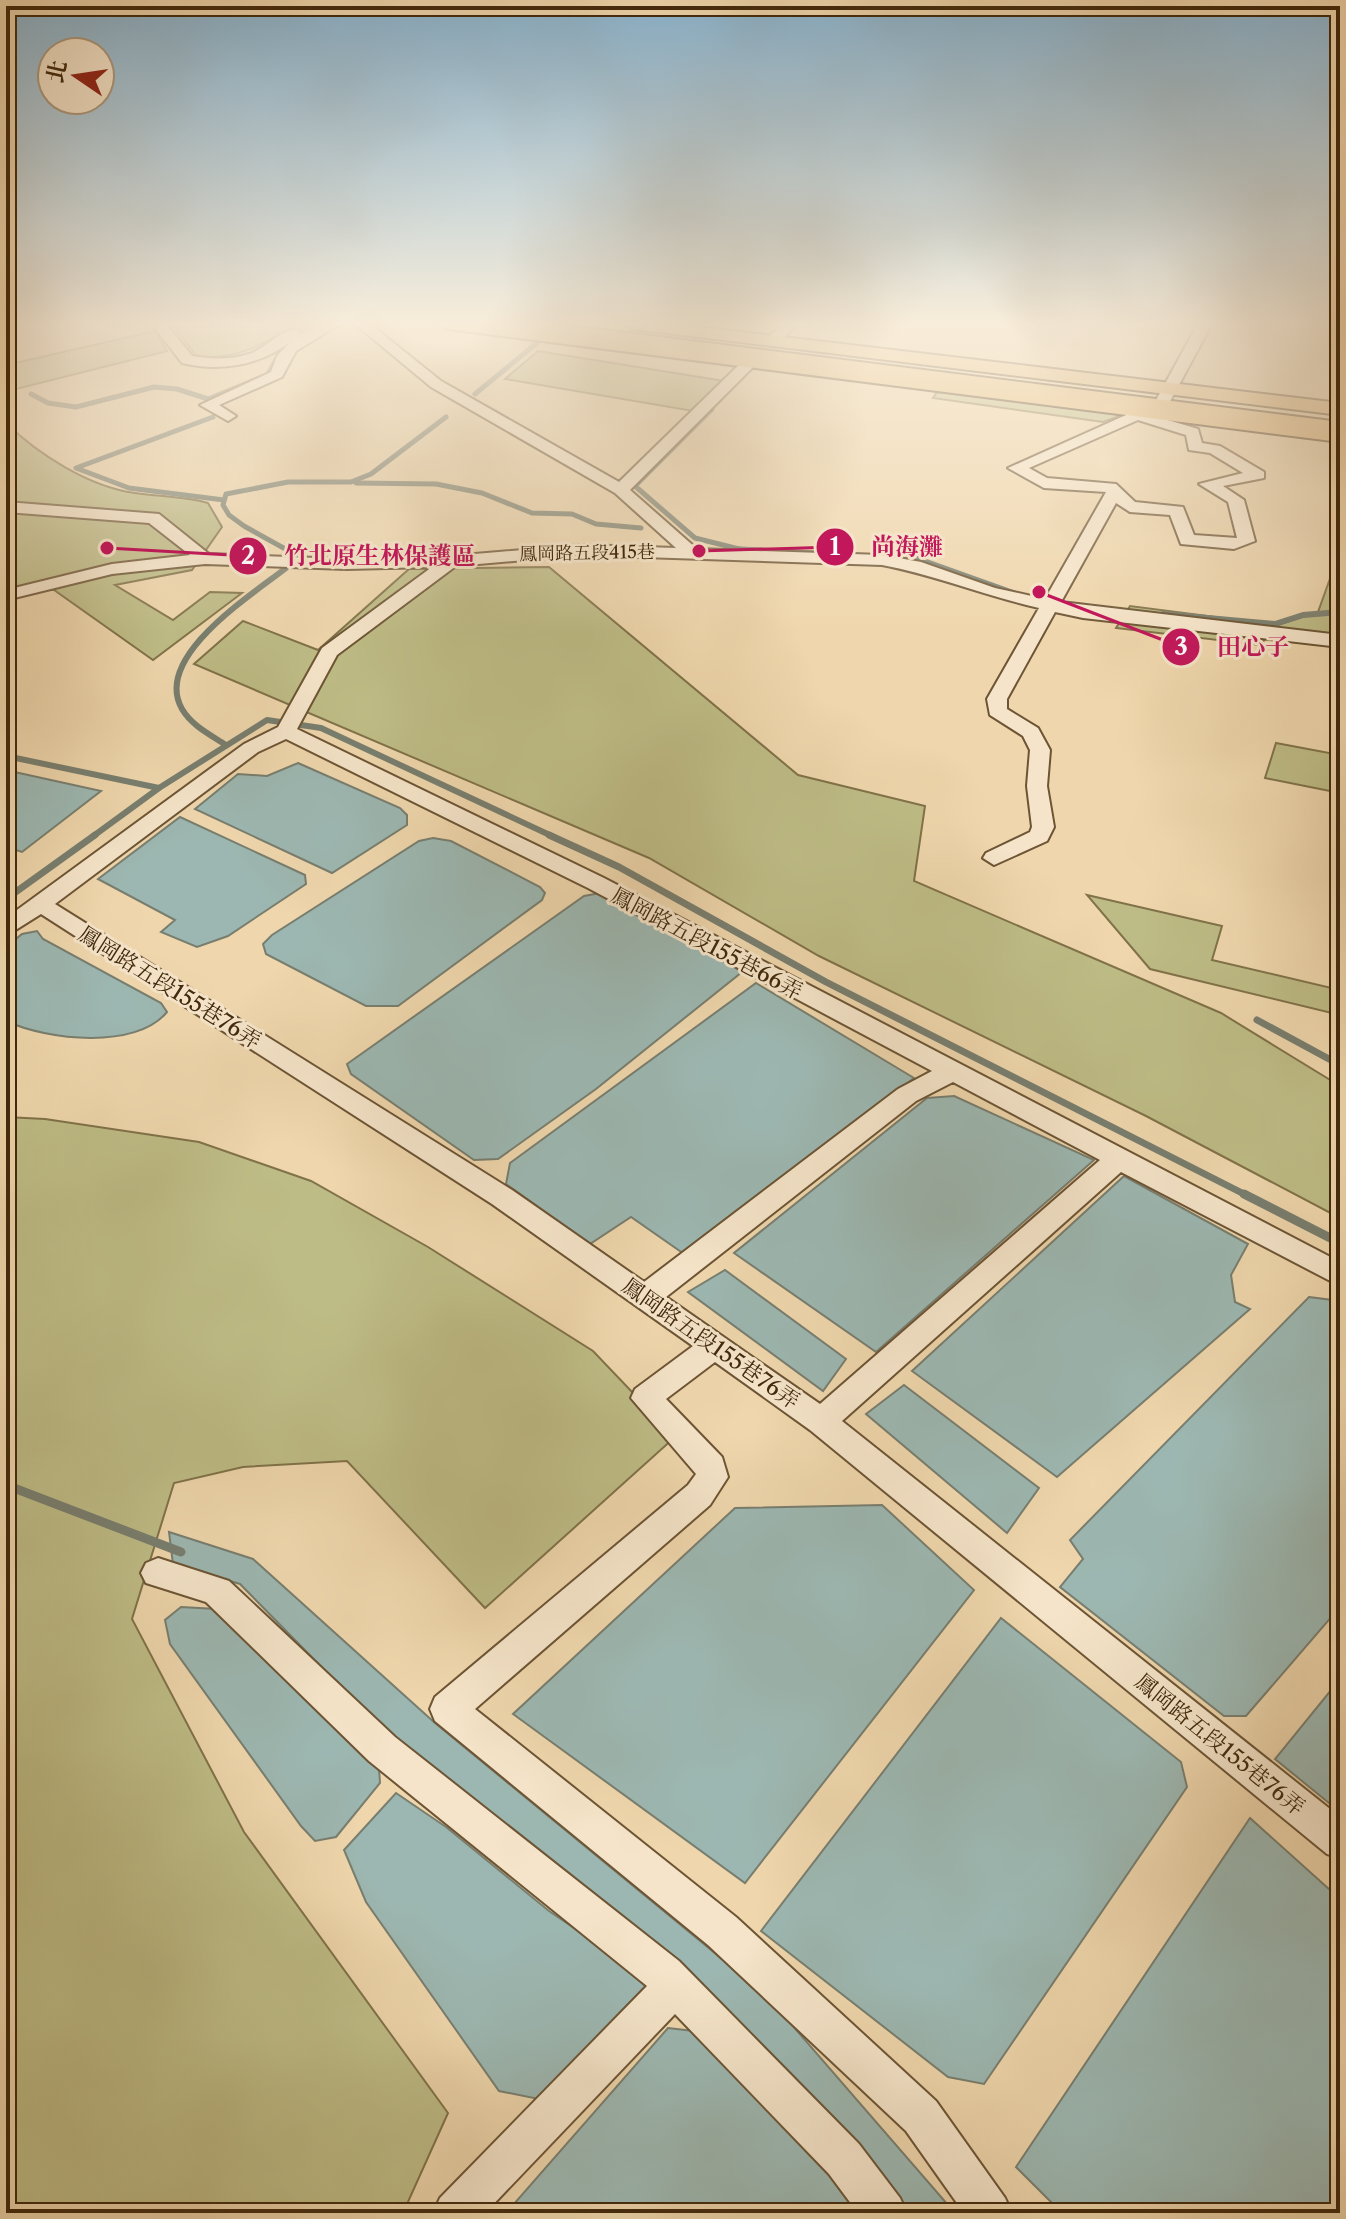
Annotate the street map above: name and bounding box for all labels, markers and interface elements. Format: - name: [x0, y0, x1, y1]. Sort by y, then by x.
- north arrow: [36, 36, 116, 116]
- text: 北: [41, 58, 73, 85]
- callout: 尚海灘: [815, 523, 959, 571]
- callout: 竹北原生林保護區: [228, 532, 492, 580]
- text: 1: [830, 532, 841, 561]
- text: 尚海灘: [871, 532, 943, 561]
- text: 2: [241, 541, 255, 570]
- text: 竹北原生林保護區: [284, 541, 476, 570]
- street label: 鳳岡路五段415巷: [519, 541, 655, 565]
- callout: 田心子: [1161, 623, 1305, 671]
- text: 3: [1174, 632, 1188, 661]
- text: 田心子: [1217, 632, 1289, 661]
- street label: 鳳岡路五段155巷66弄: [606, 882, 807, 1005]
- street label: 鳳岡路五段155巷76弄: [73, 920, 266, 1055]
- street label: 鳳岡路五段155巷76弄: [617, 1272, 805, 1415]
- street label: 鳳岡路五段155巷76弄: [1129, 1668, 1310, 1821]

